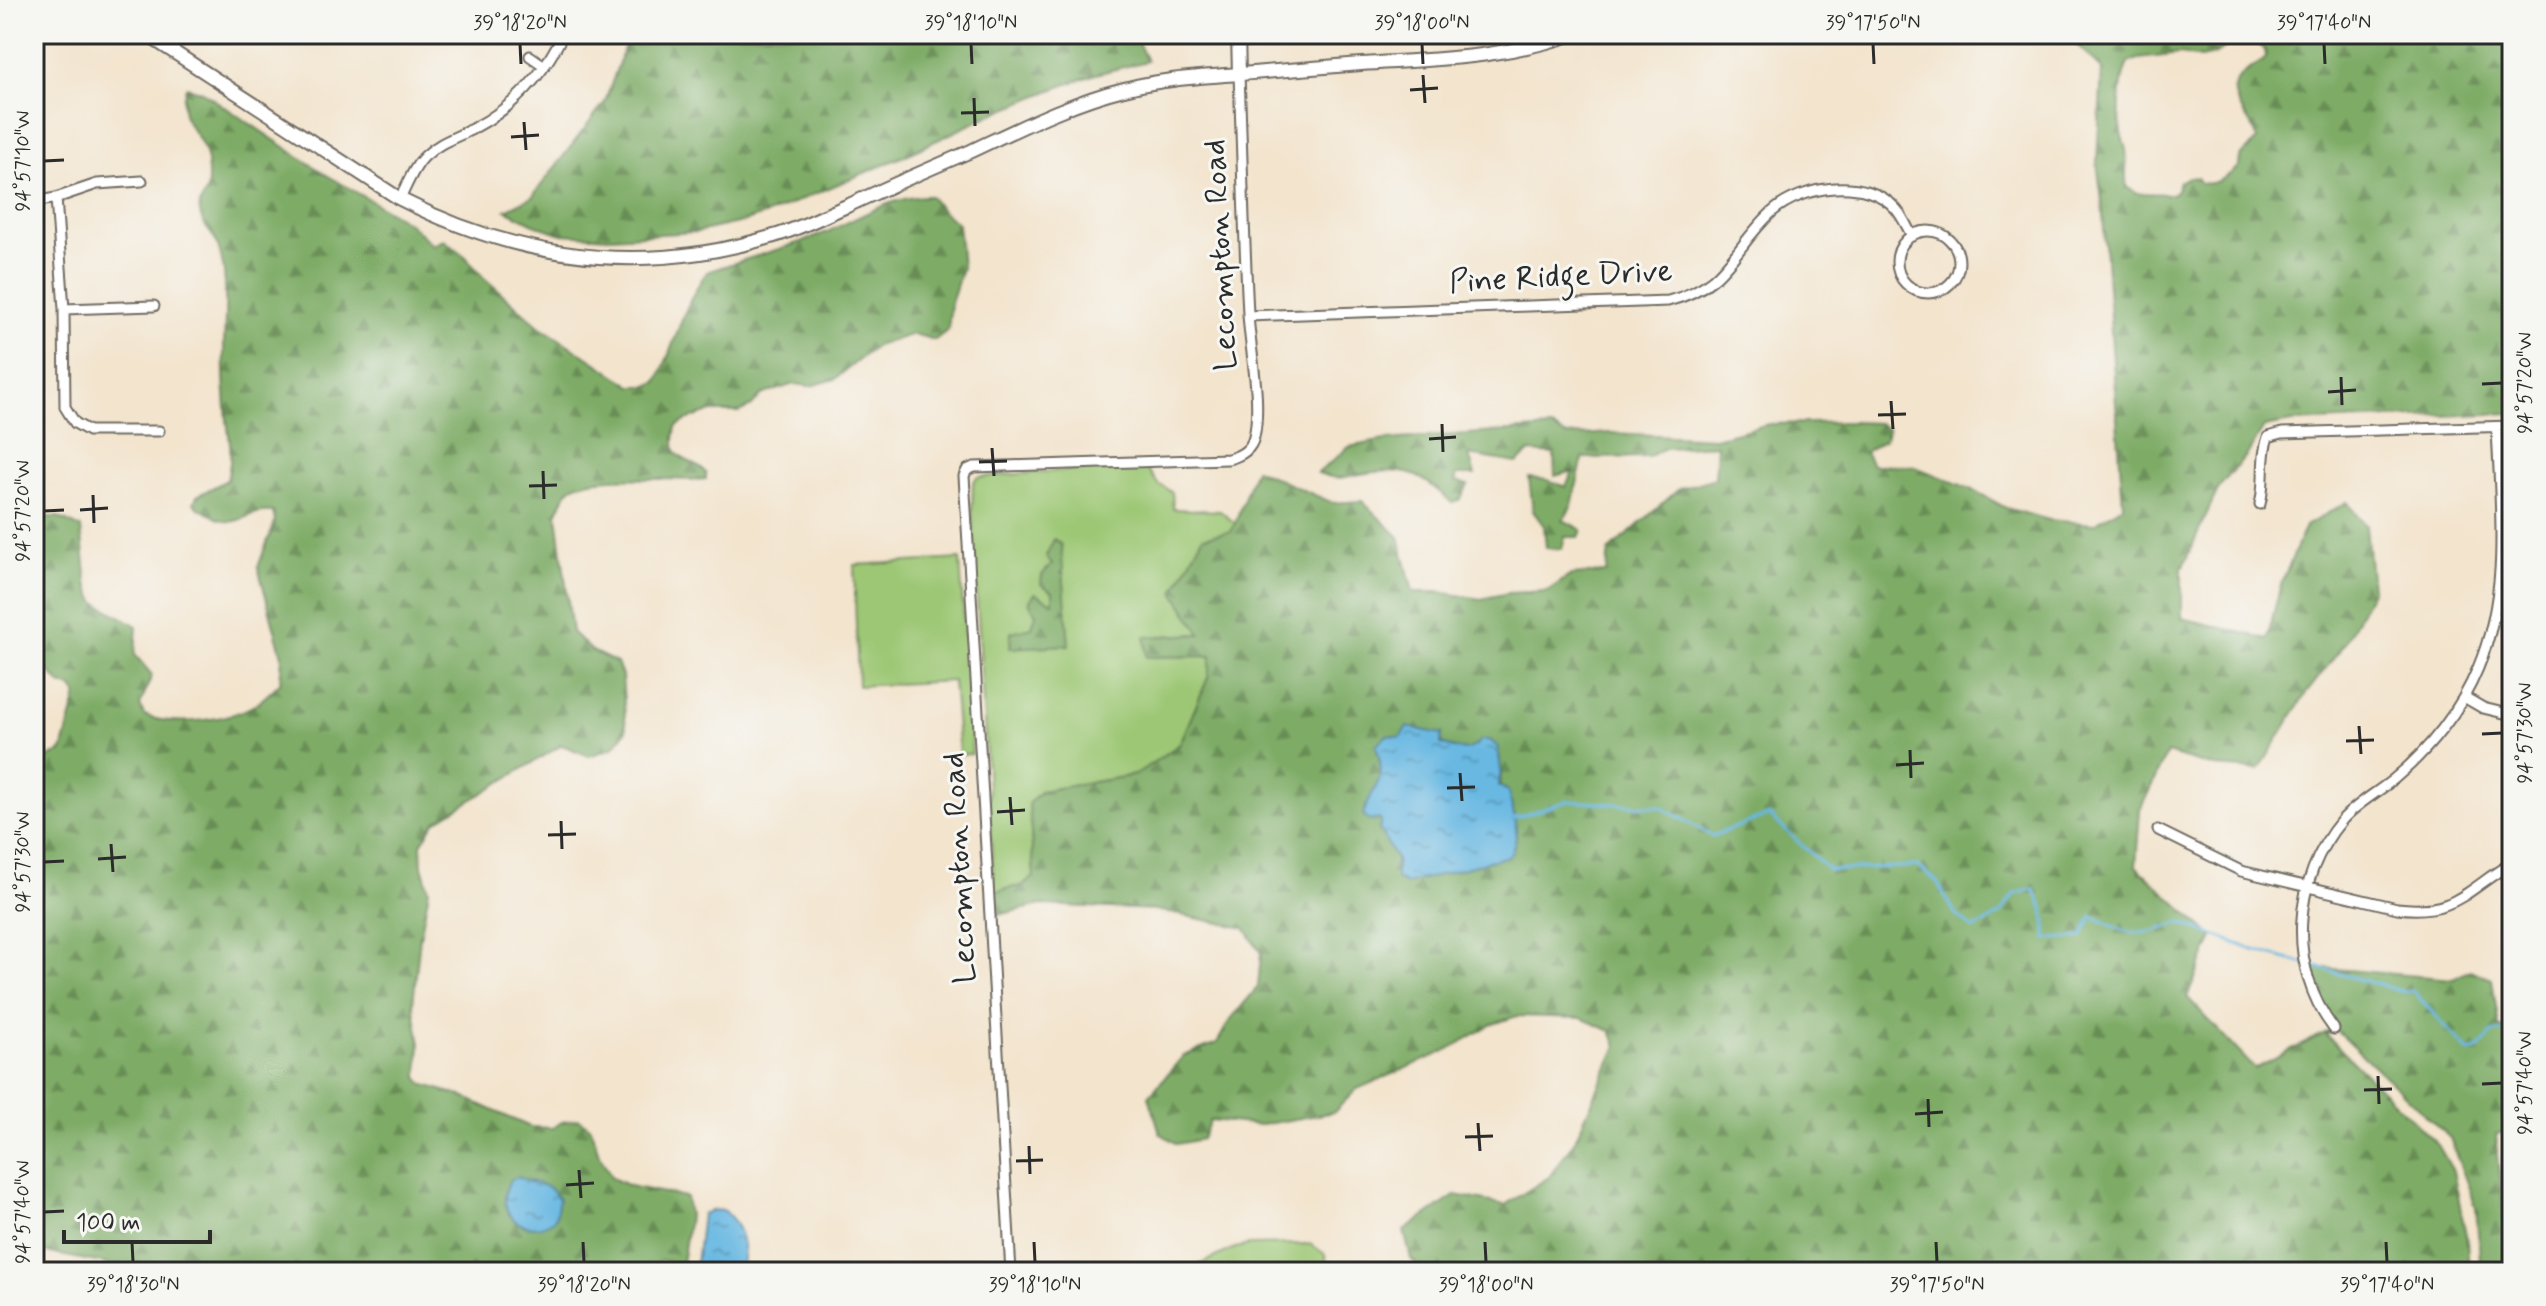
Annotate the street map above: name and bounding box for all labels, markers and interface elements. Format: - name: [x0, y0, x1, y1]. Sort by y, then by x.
- text: 39°18'20"N: [473, 10, 567, 37]
- text: 39°18'10"N: [925, 10, 1017, 37]
- text: 39°18'00"N: [1374, 10, 1470, 37]
- text: 39°17'50"N: [1826, 10, 1921, 37]
- text: 39°17'40"N: [2277, 10, 2371, 37]
- text: 94°57'10"W: [10, 111, 37, 211]
- street label: Lecompton Road: [1194, 138, 1248, 372]
- street label: Pine Ridge Drive: [1448, 250, 1674, 307]
- text: 94°57'20"W: [2512, 332, 2539, 434]
- text: 94°57'20"W: [10, 460, 37, 562]
- text: 94°57'30"W: [2512, 683, 2539, 783]
- street label: Lecompton Road: [933, 751, 987, 985]
- text: 94°57'30"W: [10, 812, 37, 912]
- text: 94°57'40"W: [2512, 1031, 2539, 1135]
- text: 94°57'40"W: [10, 1160, 37, 1264]
- scale bar: [64, 1194, 210, 1244]
- text: 100 m: [76, 1208, 140, 1239]
- text: 39°18'30"N: [87, 1272, 179, 1299]
- text: 39°18'20"N: [537, 1272, 631, 1299]
- text: 39°18'10"N: [989, 1272, 1081, 1299]
- text: 39°18'00"N: [1438, 1272, 1534, 1299]
- text: 39°17'50"N: [1890, 1272, 1985, 1299]
- text: 39°17'40"N: [2340, 1272, 2434, 1299]

